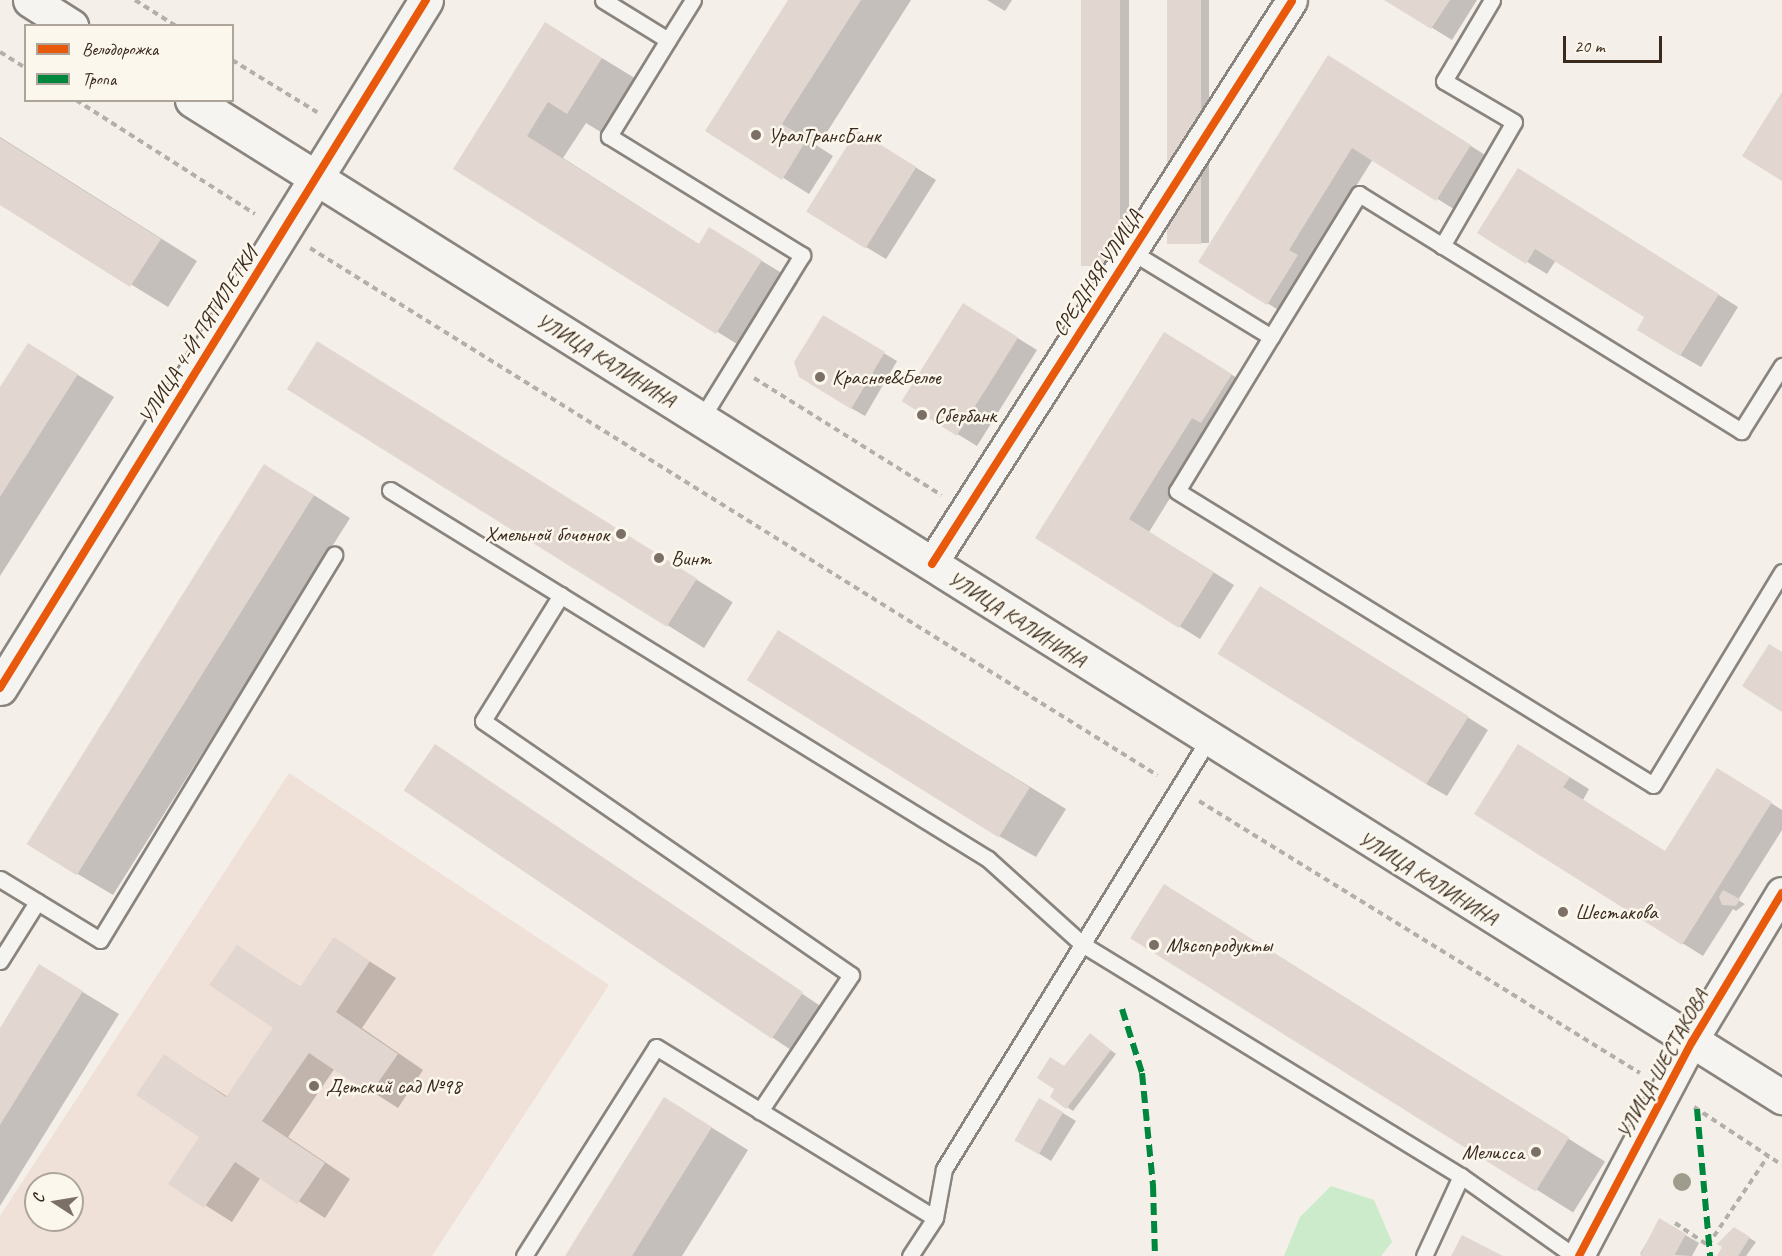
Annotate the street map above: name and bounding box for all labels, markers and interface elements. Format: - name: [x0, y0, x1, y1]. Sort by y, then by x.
- legend: [24, 24, 234, 102]
- scale bar: [1566, 24, 1665, 62]
- text: 20 m: [1574, 35, 1605, 57]
- text: Велодорожка: [82, 38, 158, 60]
- text: Тропа: [82, 68, 116, 90]
- place label: УралТрансБанк: [768, 122, 880, 148]
- marker: УралТрансБанк: [749, 128, 763, 142]
- street label: СРЕДНЯЯ УЛИЦА: [1046, 205, 1148, 341]
- street label: УЛИЦА 4-Й ПЯТИЛЕТКИ: [133, 242, 263, 428]
- street label: УЛИЦА КАЛИНИНА: [532, 307, 680, 413]
- place label: Красное&Белое: [832, 364, 941, 390]
- marker: Красное&Белое: [813, 370, 827, 384]
- place label: Сбербанк: [934, 402, 996, 428]
- marker: Сбербанк: [915, 408, 929, 422]
- place label: Хмельной бочонок: [485, 521, 609, 547]
- marker: Хмельной бочонок: [614, 527, 628, 541]
- place label: Винт: [671, 545, 711, 571]
- marker: Винт: [652, 551, 666, 565]
- street label: УЛИЦА КАЛИНИНА: [944, 565, 1090, 673]
- street label: УЛИЦА КАЛИНИНА: [1354, 825, 1502, 931]
- place label: Шестакова: [1575, 899, 1657, 925]
- marker: Шестакова: [1556, 905, 1570, 919]
- place label: Мясопродукты: [1166, 932, 1272, 958]
- marker: Мясопродукты: [1147, 938, 1161, 952]
- street label: УЛИЦА ШЕСТАКОВА: [1611, 985, 1713, 1143]
- place label: Детский сад №98: [326, 1073, 461, 1099]
- marker: Детский сад №98: [307, 1079, 321, 1093]
- place label: Мелисса: [1462, 1139, 1524, 1165]
- marker: Мелисса: [1529, 1145, 1543, 1159]
- north arrow: [24, 1172, 84, 1232]
- text: С: [28, 1193, 49, 1205]

